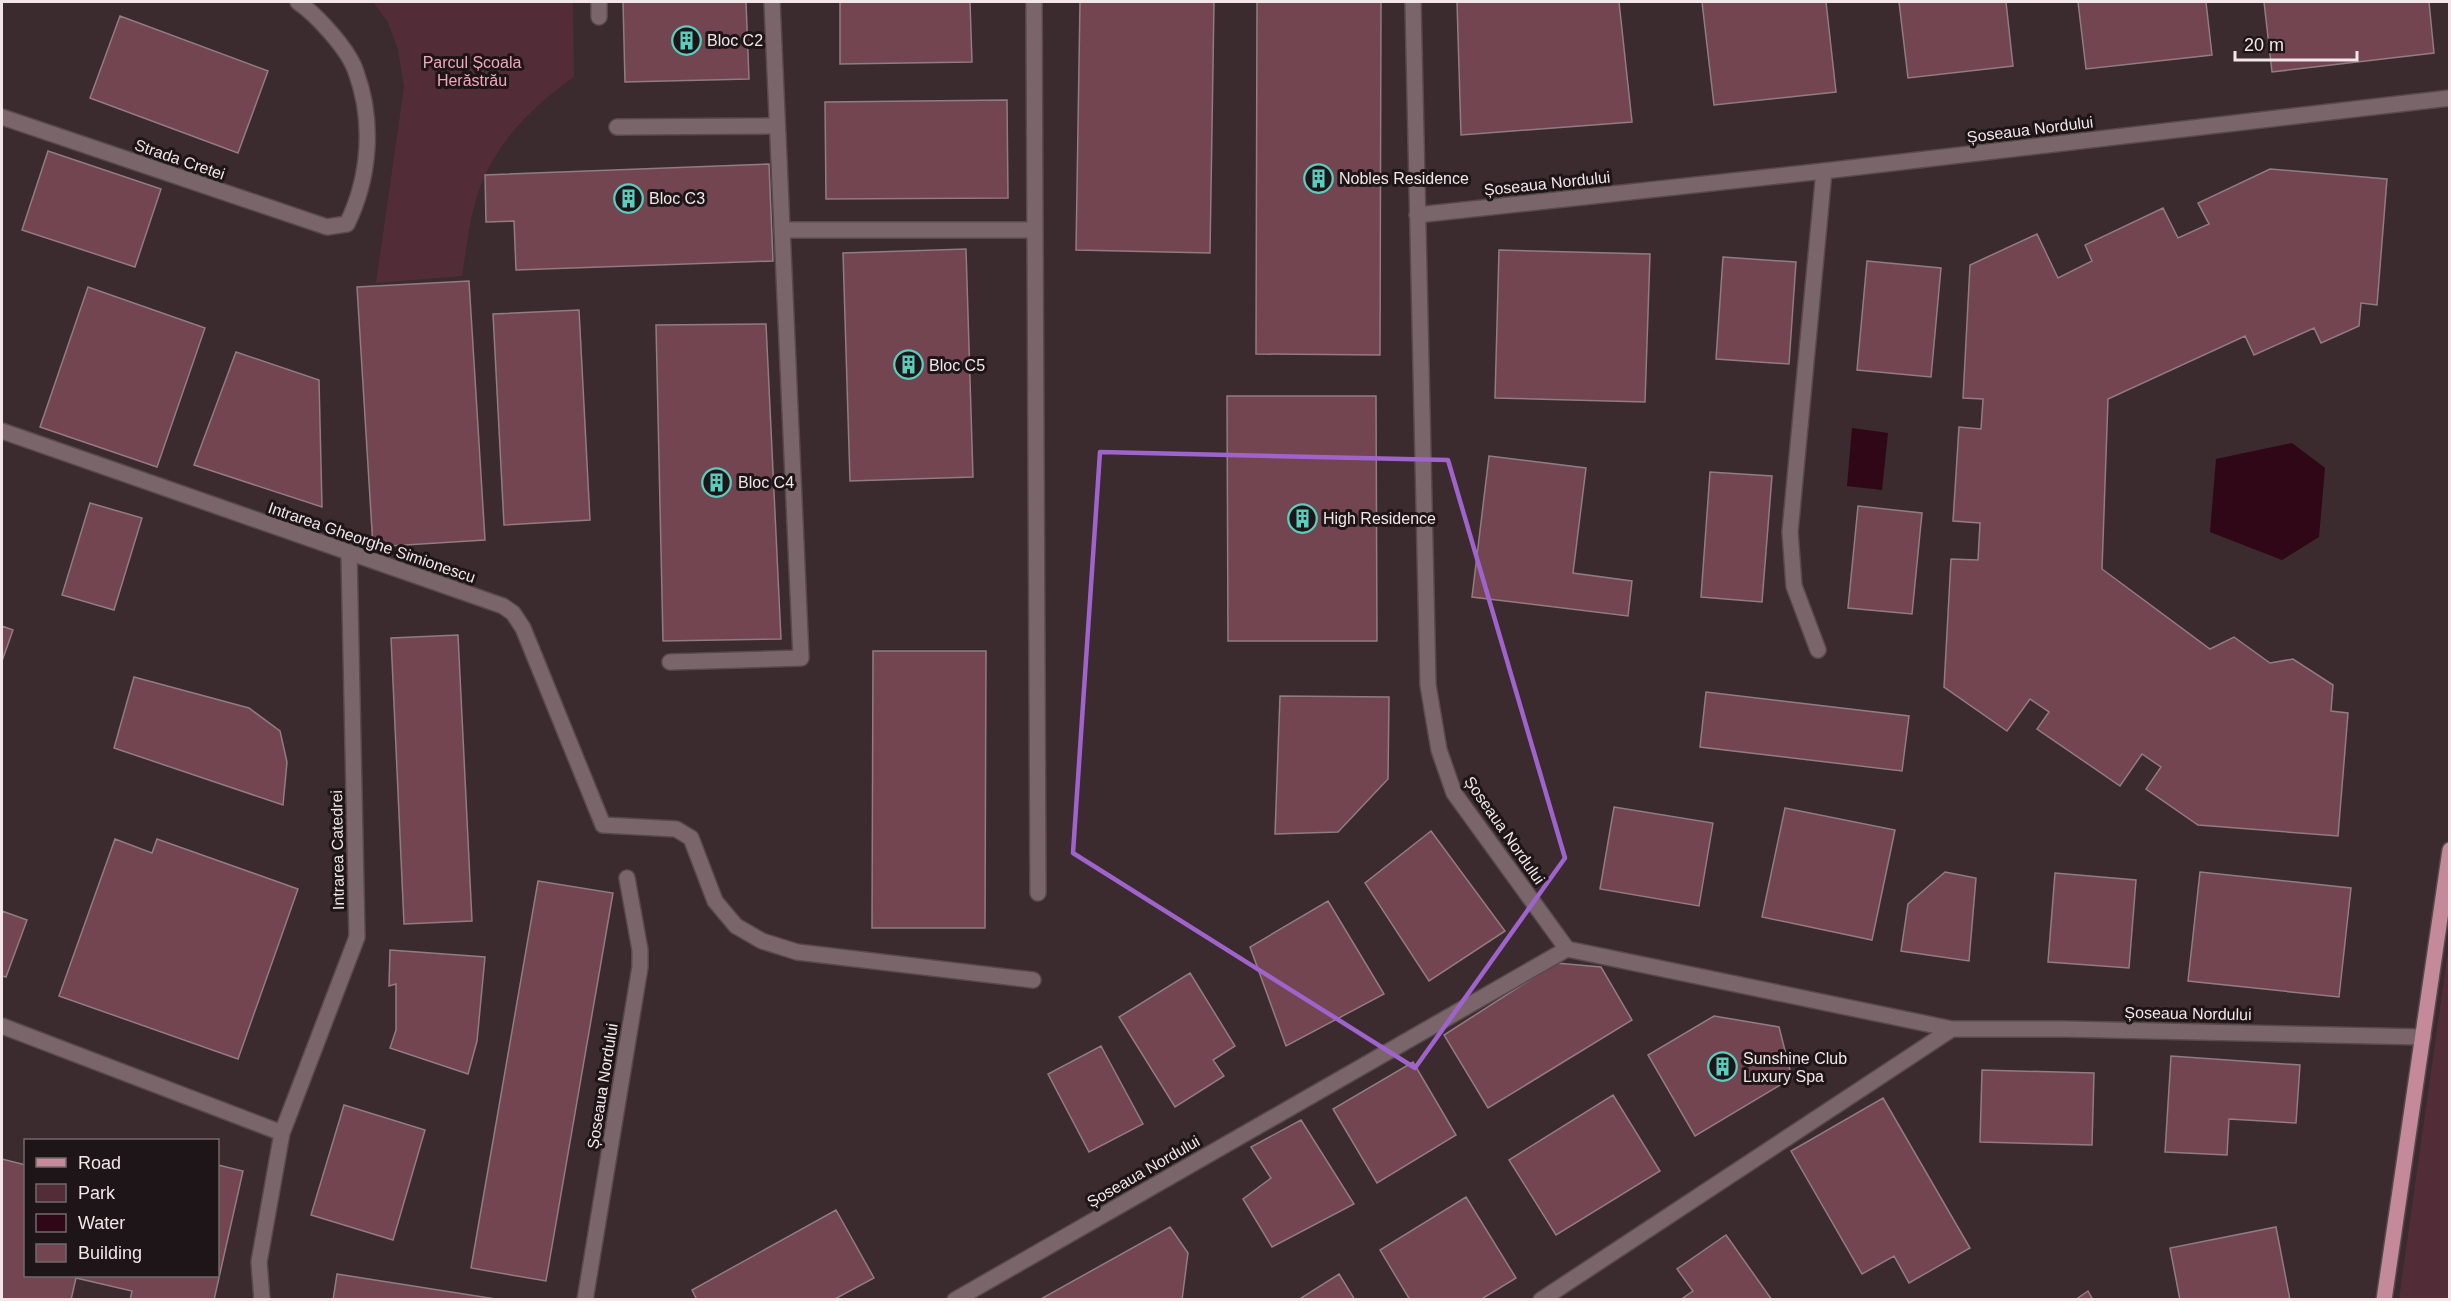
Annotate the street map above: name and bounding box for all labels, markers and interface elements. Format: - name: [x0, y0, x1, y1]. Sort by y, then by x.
- building icon: Bloc C2: [670, 24, 702, 56]
- scale bar: [2235, 24, 2356, 62]
- place label: Bloc C2: [707, 32, 763, 49]
- text: 20 m: [2244, 35, 2284, 55]
- park label: Parcul Școala Herăstrău: [423, 54, 521, 89]
- street label: Șoseaua Nordului: [1966, 113, 2094, 146]
- street label: Strada Cretei: [133, 136, 227, 183]
- building icon: Nobles Residence: [1302, 162, 1334, 194]
- street label: Șoseaua Nordului: [1483, 168, 1611, 199]
- place label: Nobles Residence: [1339, 170, 1469, 187]
- building icon: Bloc C3: [612, 182, 644, 214]
- place label: Bloc C3: [649, 190, 705, 207]
- building icon: Bloc C5: [892, 349, 924, 381]
- place label: Bloc C5: [929, 357, 985, 374]
- building icon: Bloc C4: [701, 466, 733, 498]
- place label: Bloc C4: [738, 474, 794, 491]
- street label: Intrarea Gheorghe Simionescu: [266, 499, 478, 586]
- building icon: High Residence: [1286, 502, 1318, 534]
- place label: High Residence: [1323, 510, 1436, 527]
- street label: Șoseaua Nordului: [1461, 773, 1548, 887]
- street label: Intrarea Catedrei: [328, 790, 347, 910]
- street label: Șoseaua Nordului: [2124, 1004, 2252, 1023]
- street label: Șoseaua Nordului: [584, 1022, 621, 1150]
- place label: Sunshine Club Luxury Spa: [1743, 1050, 1847, 1085]
- building icon: Sunshine Club Luxury Spa: [1706, 1051, 1738, 1083]
- street label: Șoseaua Nordului: [1084, 1132, 1203, 1211]
- legend: [24, 1139, 219, 1277]
- text: Road: [78, 1153, 121, 1173]
- text: Park: [78, 1183, 116, 1203]
- text: Water: [78, 1213, 125, 1233]
- text: Building: [78, 1243, 142, 1263]

